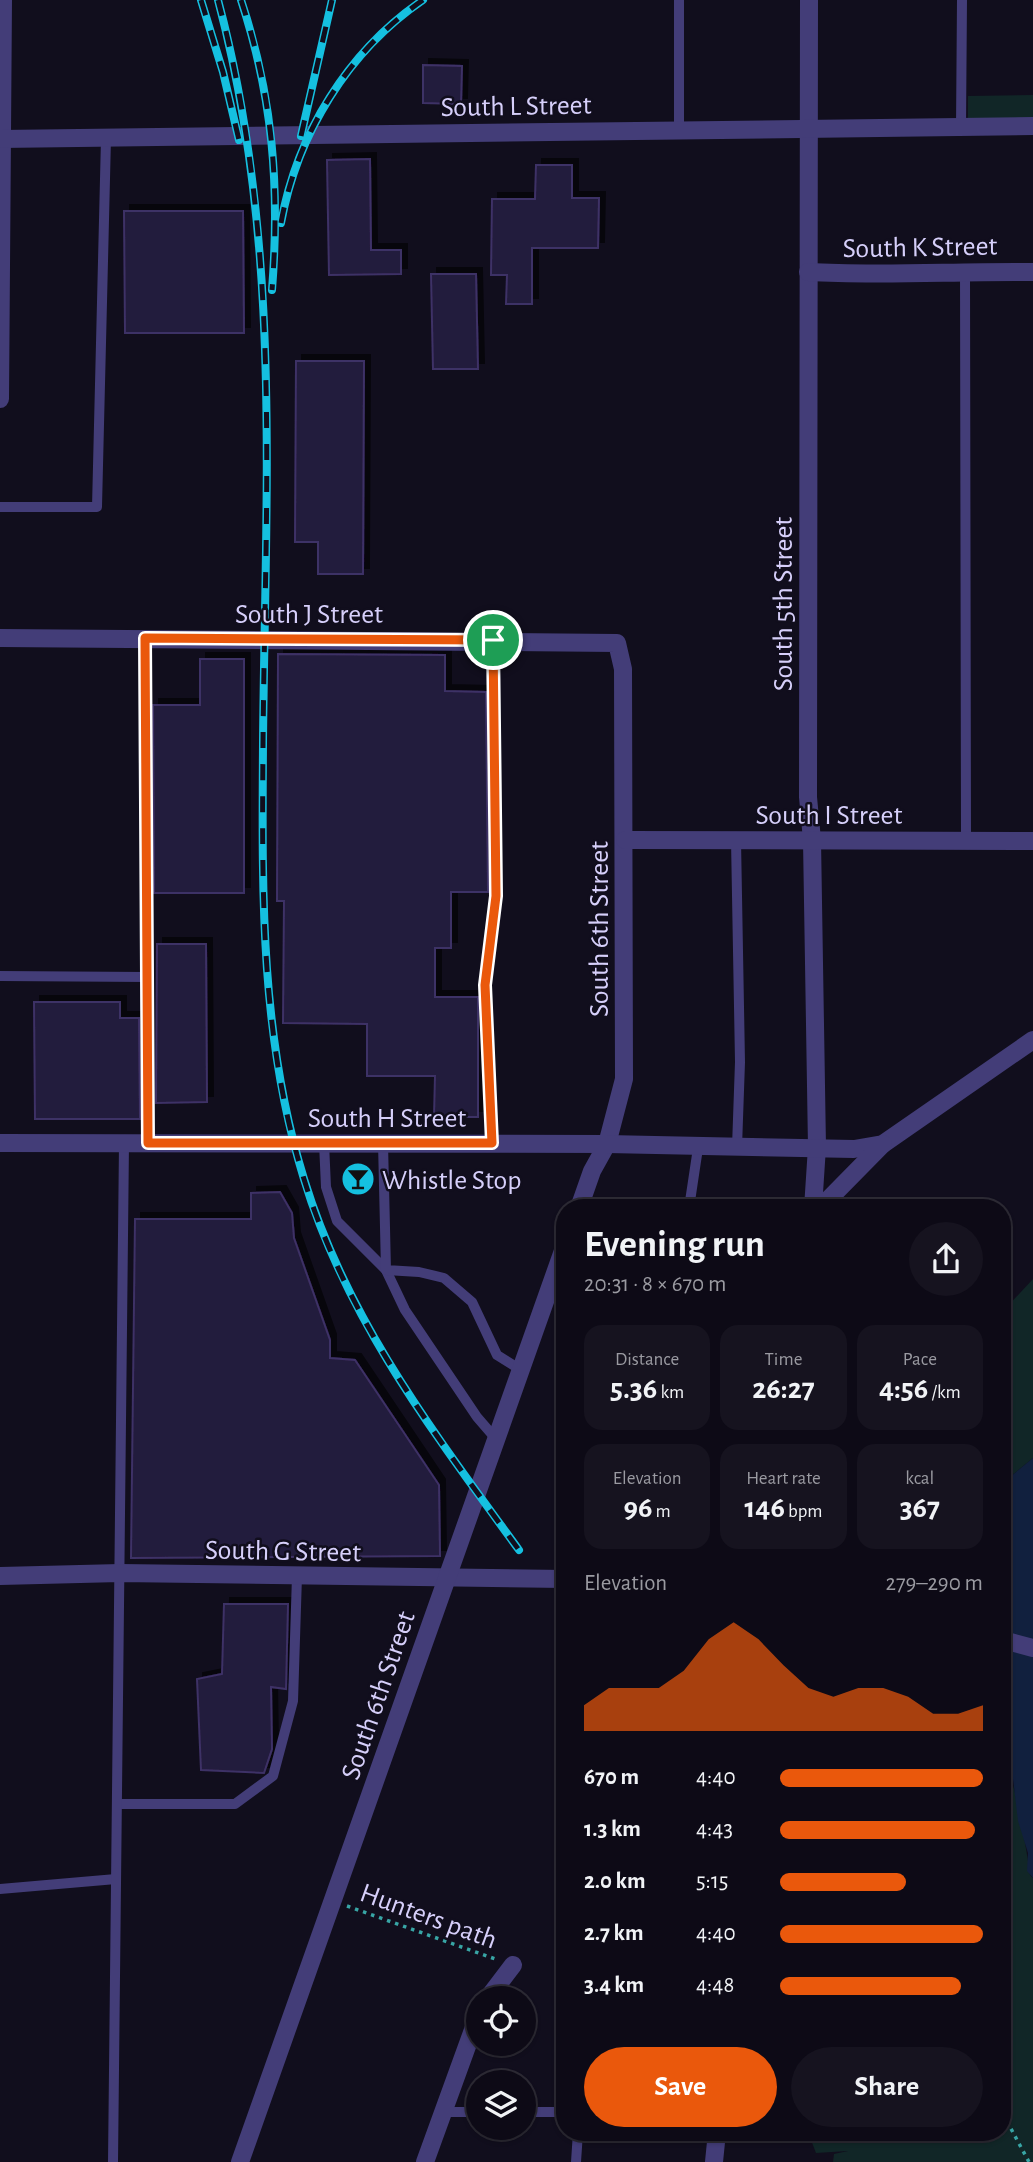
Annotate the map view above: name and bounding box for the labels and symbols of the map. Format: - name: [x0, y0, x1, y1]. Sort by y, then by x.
- street label: South L Street: [440, 92, 592, 122]
- street label: South K Street: [842, 233, 998, 263]
- street label: South 5th Street: [770, 517, 798, 691]
- street label: South J Street: [235, 601, 383, 629]
- pin: [463, 610, 523, 670]
- street label: South I Street: [756, 802, 902, 830]
- street label: South 6th Street: [586, 841, 614, 1017]
- street label: South H Street: [308, 1105, 466, 1133]
- bar icon: Whistle Stop: [339, 1160, 377, 1198]
- place label: Whistle Stop: [382, 1167, 522, 1195]
- street label: South G Street: [205, 1537, 361, 1567]
- street label: South 6th Street: [337, 1608, 421, 1783]
- street label: Hunters path: [356, 1879, 501, 1955]

